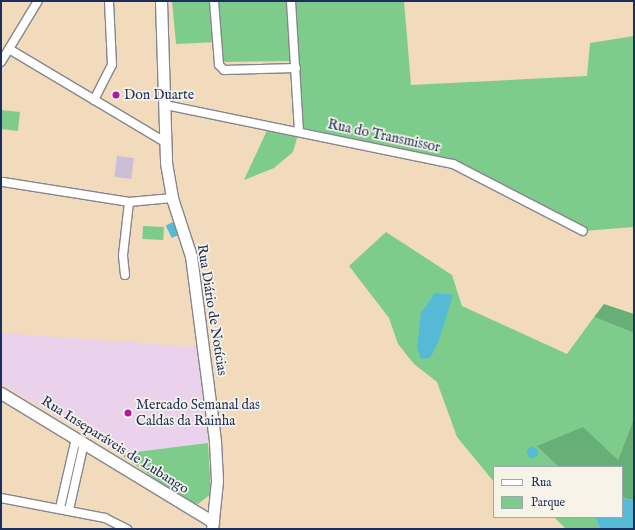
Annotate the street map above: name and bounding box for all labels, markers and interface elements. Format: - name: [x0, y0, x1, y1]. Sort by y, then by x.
- place label: Don Duarte: [124, 87, 194, 103]
- marker: Don Duarte: [111, 90, 121, 100]
- street label: Rua do Transmissor: [326, 116, 442, 156]
- street label: Rua Diário de Notícias: [193, 243, 231, 377]
- street label: Rua Inseparáveis de Lubango: [38, 393, 192, 497]
- place label: Mercado Semanal das Caldas da Rainha: [136, 397, 260, 430]
- marker: Mercado Semanal das Caldas da Rainha: [123, 408, 133, 418]
- legend: [493, 466, 623, 518]
- text: Rua: [531, 475, 551, 490]
- text: Parque: [531, 495, 565, 510]

